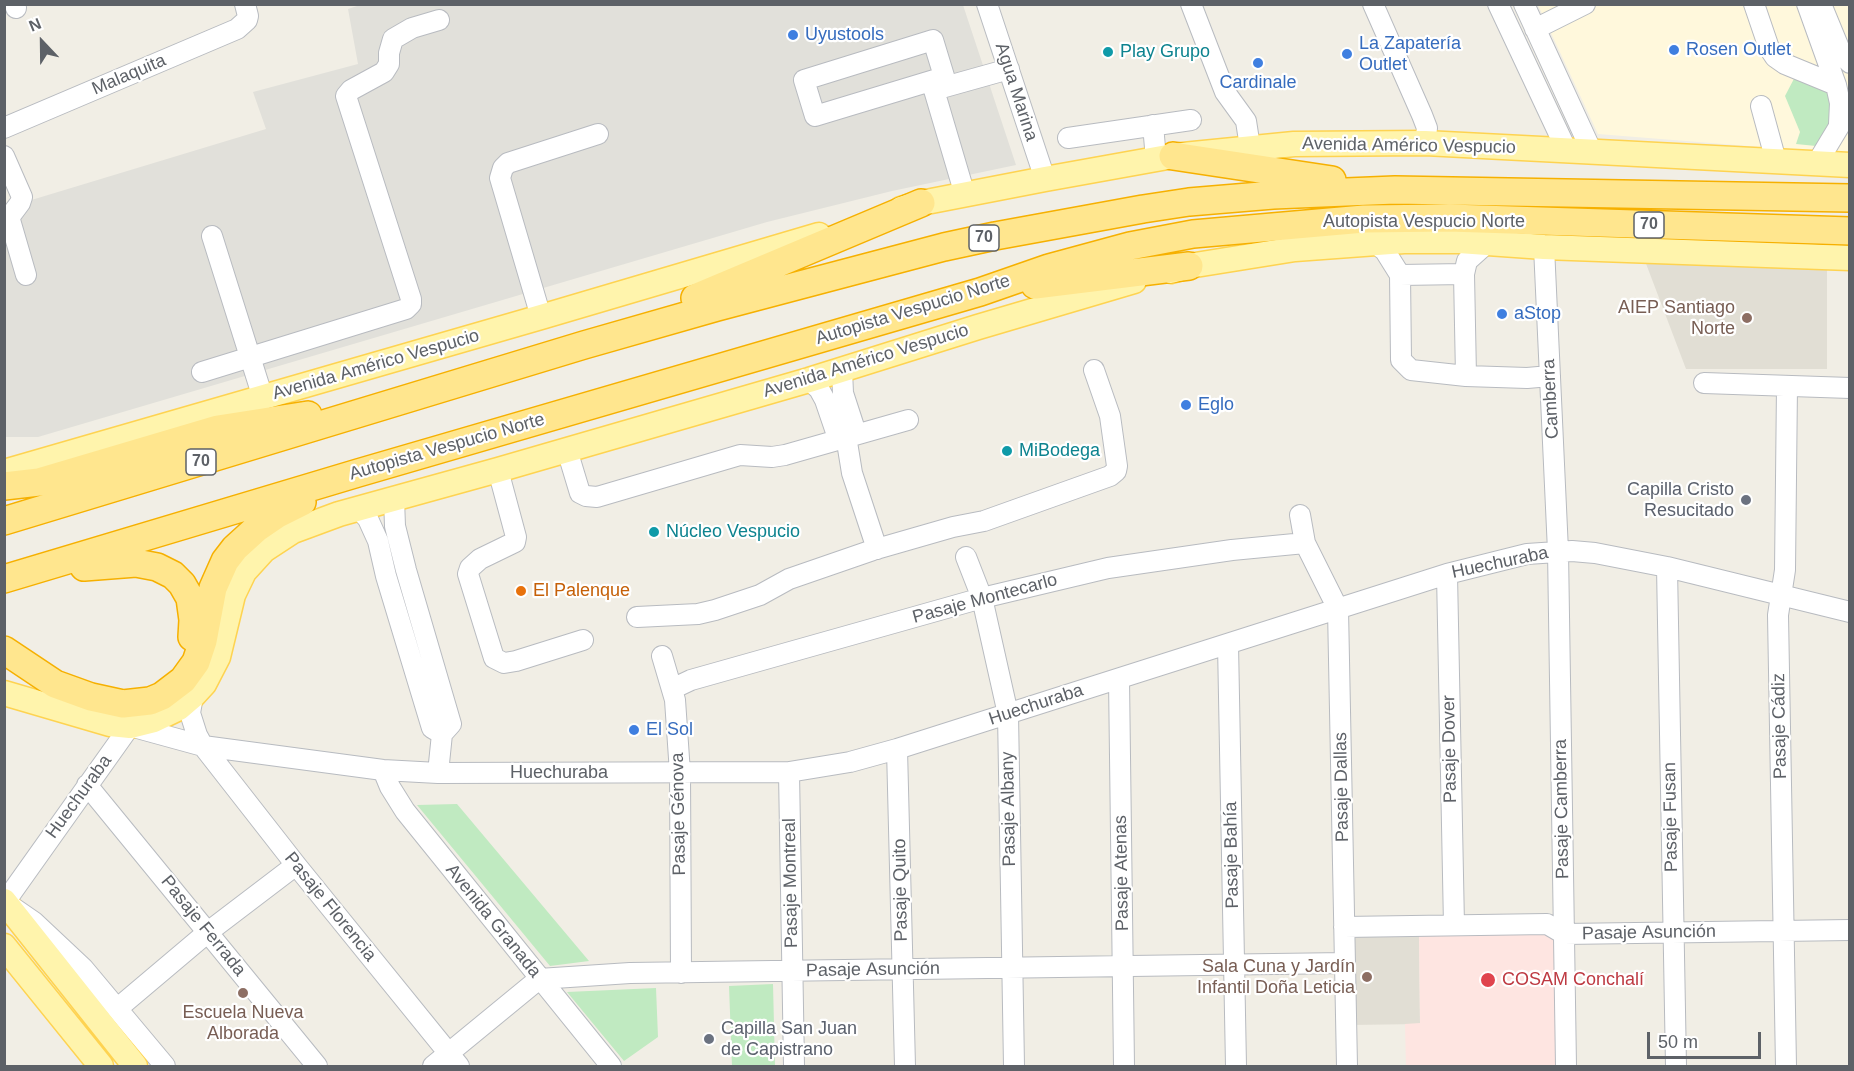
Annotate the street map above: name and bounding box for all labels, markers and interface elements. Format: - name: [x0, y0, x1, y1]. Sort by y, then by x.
- north arrow: [12, 12, 72, 72]
- text: N: [27, 15, 44, 35]
- place label: Uyustools: [805, 24, 884, 46]
- marker: Uyustools: [786, 28, 800, 42]
- place label: La Zapatería Outlet: [1359, 33, 1461, 76]
- place label: Rosen Outlet: [1686, 39, 1791, 61]
- street label: Agua Marina: [990, 40, 1042, 144]
- place label: Play Grupo: [1120, 41, 1210, 63]
- marker: Rosen Outlet: [1667, 43, 1681, 57]
- marker: Play Grupo: [1101, 45, 1115, 59]
- marker: La Zapatería Outlet: [1340, 47, 1354, 61]
- street label: Malaquita: [89, 50, 169, 100]
- marker: Cardinale: [1251, 56, 1265, 70]
- place label: Cardinale: [1219, 72, 1297, 94]
- street label: Avenida Américo Vespucio: [1302, 133, 1516, 159]
- street label: Autopista Vespucio Norte: [1323, 211, 1525, 233]
- road number: 70: [1634, 212, 1664, 238]
- road number: 70: [969, 225, 999, 251]
- street label: Autopista Vespucio Norte: [813, 270, 1013, 350]
- place label: AIEP Santiago Norte: [1618, 297, 1735, 340]
- place label: aStop: [1514, 303, 1561, 325]
- marker: aStop: [1495, 307, 1509, 321]
- marker: AIEP Santiago Norte: [1740, 311, 1754, 325]
- street label: Avenida Américo Vespucio: [761, 319, 971, 403]
- street label: Avenida Américo Vespucio: [270, 325, 482, 405]
- street label: Camberra: [1538, 358, 1564, 440]
- place label: Eglo: [1198, 394, 1234, 416]
- marker: Eglo: [1179, 398, 1193, 412]
- street label: Autopista Vespucio Norte: [347, 409, 547, 485]
- place label: MiBodega: [1019, 440, 1100, 462]
- marker: MiBodega: [1000, 444, 1014, 458]
- road number: 70: [186, 449, 216, 475]
- place label: Capilla Cristo Resucitado: [1627, 479, 1734, 522]
- marker: Capilla Cristo Resucitado: [1739, 493, 1753, 507]
- place label: Núcleo Vespucio: [666, 521, 800, 543]
- marker: Núcleo Vespucio: [647, 525, 661, 539]
- street label: Huechuraba: [1450, 542, 1550, 584]
- street label: Pasaje Montecarlo: [910, 569, 1060, 629]
- place label: El Palenque: [533, 580, 630, 602]
- marker: El Palenque: [514, 584, 528, 598]
- street label: Pasaje Cádiz: [1768, 673, 1792, 779]
- street label: Huechuraba: [986, 680, 1086, 730]
- street label: Pasaje Dover: [1438, 695, 1462, 803]
- place label: El Sol: [646, 719, 693, 741]
- marker: El Sol: [627, 723, 641, 737]
- street label: Pasaje Dallas: [1330, 732, 1354, 842]
- street label: Pasaje Camberra: [1550, 739, 1574, 879]
- street label: Huechuraba: [41, 751, 117, 843]
- street label: Pasaje Albany: [997, 751, 1021, 867]
- street label: Pasaje Génova: [667, 752, 691, 876]
- street label: Huechuraba: [510, 762, 608, 784]
- street label: Pasaje Fusan: [1659, 762, 1683, 872]
- street label: Pasaje Bahía: [1220, 801, 1244, 909]
- street label: Pasaje Atenas: [1110, 815, 1134, 931]
- street label: Pasaje Montreal: [779, 818, 803, 948]
- street label: Pasaje Quito: [889, 838, 913, 942]
- street label: Pasaje Florencia: [279, 848, 381, 966]
- street label: Avenida Granada: [441, 860, 545, 982]
- street label: Pasaje Ferrada: [156, 871, 250, 981]
- street label: Pasaje Asunción: [1582, 921, 1716, 945]
- place label: Sala Cuna y Jardín Infantil Doña Leticia: [1197, 956, 1355, 998]
- street label: Pasaje Asunción: [806, 958, 940, 982]
- place label: COSAM Conchalí: [1502, 969, 1644, 991]
- marker: Sala Cuna y Jardín Infantil Doña Leticia: [1360, 970, 1374, 984]
- marker: COSAM Conchalí: [1479, 971, 1497, 989]
- marker: Escuela Nueva Alborada: [236, 986, 250, 1000]
- place label: Escuela Nueva Alborada: [182, 1002, 304, 1044]
- place label: Capilla San Juan de Capistrano: [721, 1018, 857, 1060]
- scale bar: [1650, 1020, 1764, 1058]
- marker: Capilla San Juan de Capistrano: [702, 1032, 716, 1046]
- text: 50 m: [1658, 1032, 1698, 1052]

